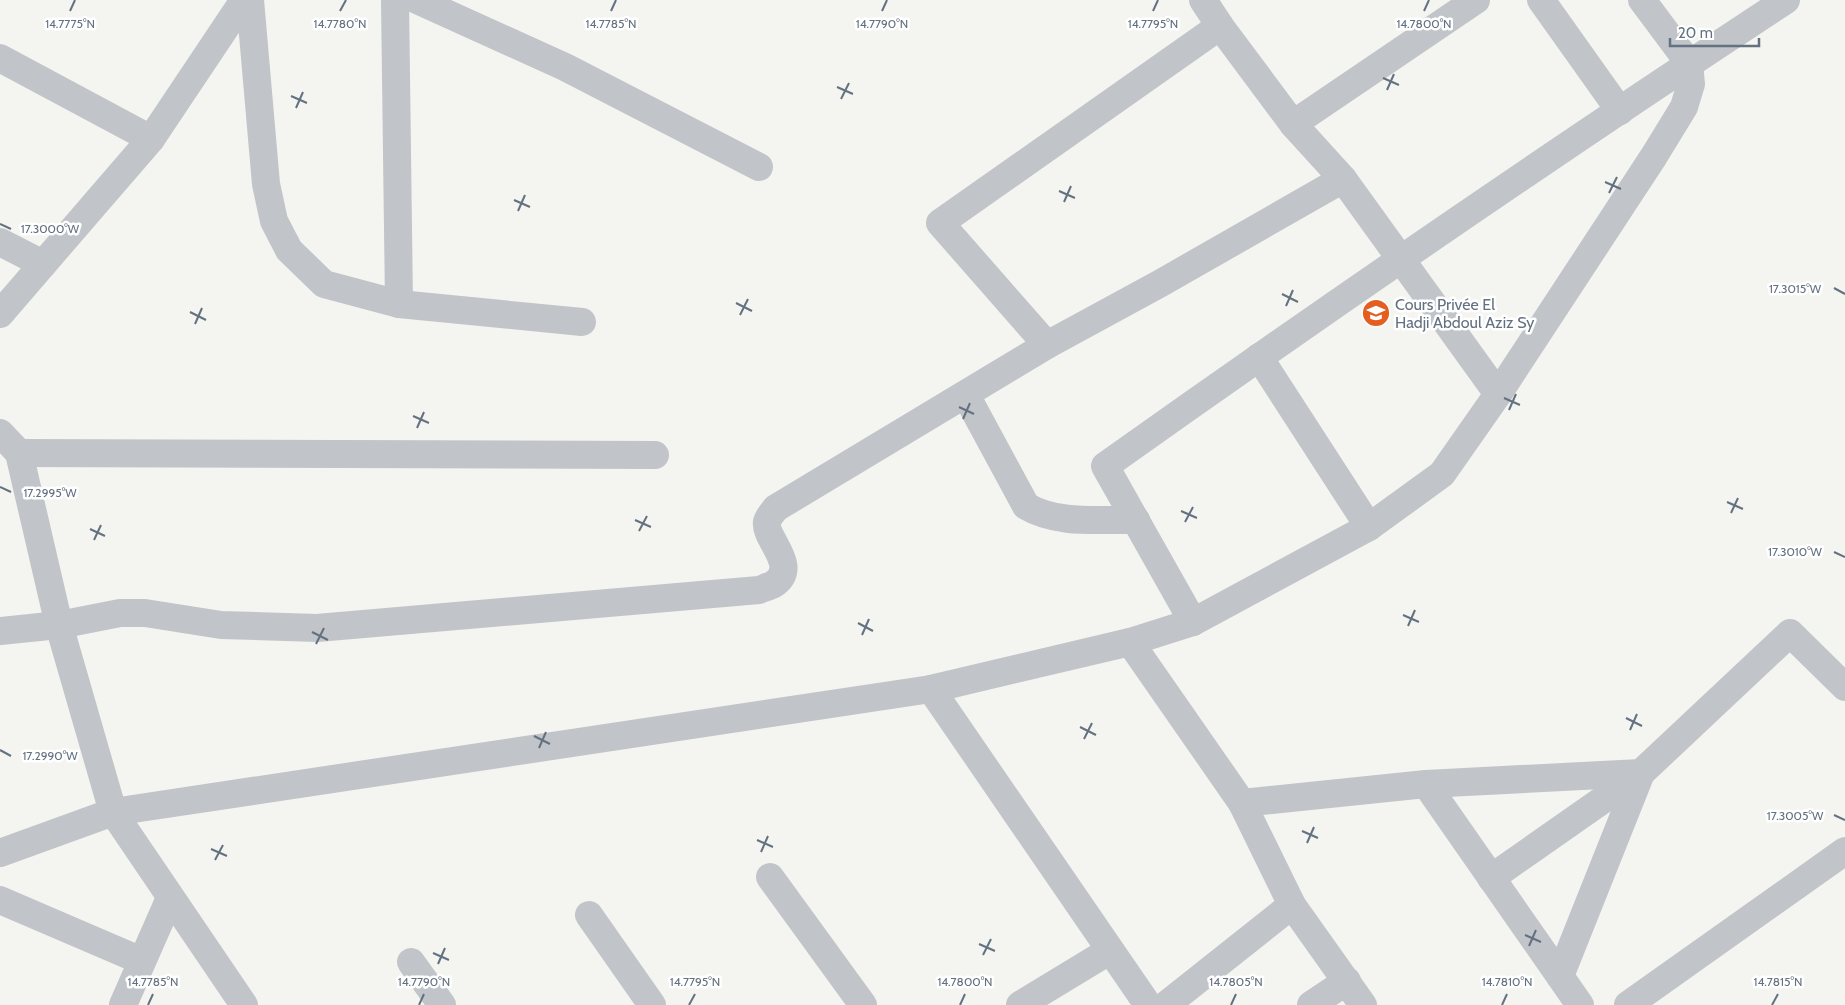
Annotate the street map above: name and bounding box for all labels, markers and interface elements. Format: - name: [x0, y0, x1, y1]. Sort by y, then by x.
- scale bar: [1670, 15, 1759, 47]
- text: 14.7775°N: [45, 16, 95, 31]
- text: 14.7780°N: [314, 16, 366, 31]
- text: 14.7785°N: [586, 16, 636, 31]
- text: 14.7790°N: [856, 16, 908, 31]
- text: 14.7795°N: [1128, 16, 1178, 31]
- text: 14.7800°N: [1396, 16, 1452, 31]
- text: 20 m: [1678, 24, 1713, 42]
- text: 17.3000°W: [21, 221, 80, 236]
- text: 17.3015°W: [1769, 281, 1822, 296]
- place label: Cours Privée El Hadji Abdoul Aziz Sy: [1395, 295, 1534, 332]
- school or university icon: Cours Privée El Hadji Abdoul Aziz Sy: [1361, 298, 1391, 328]
- text: 17.2995°W: [23, 485, 77, 500]
- text: 17.3010°W: [1768, 544, 1823, 559]
- text: 17.2990°W: [22, 748, 78, 763]
- text: 17.3005°W: [1767, 808, 1824, 823]
- text: 14.7785°N: [128, 974, 178, 989]
- text: 14.7790°N: [398, 974, 450, 989]
- text: 14.7795°N: [670, 974, 720, 989]
- text: 14.7800°N: [937, 974, 993, 989]
- text: 14.7805°N: [1209, 974, 1263, 989]
- text: 14.7810°N: [1482, 974, 1532, 989]
- text: 14.7815°N: [1754, 974, 1802, 989]

